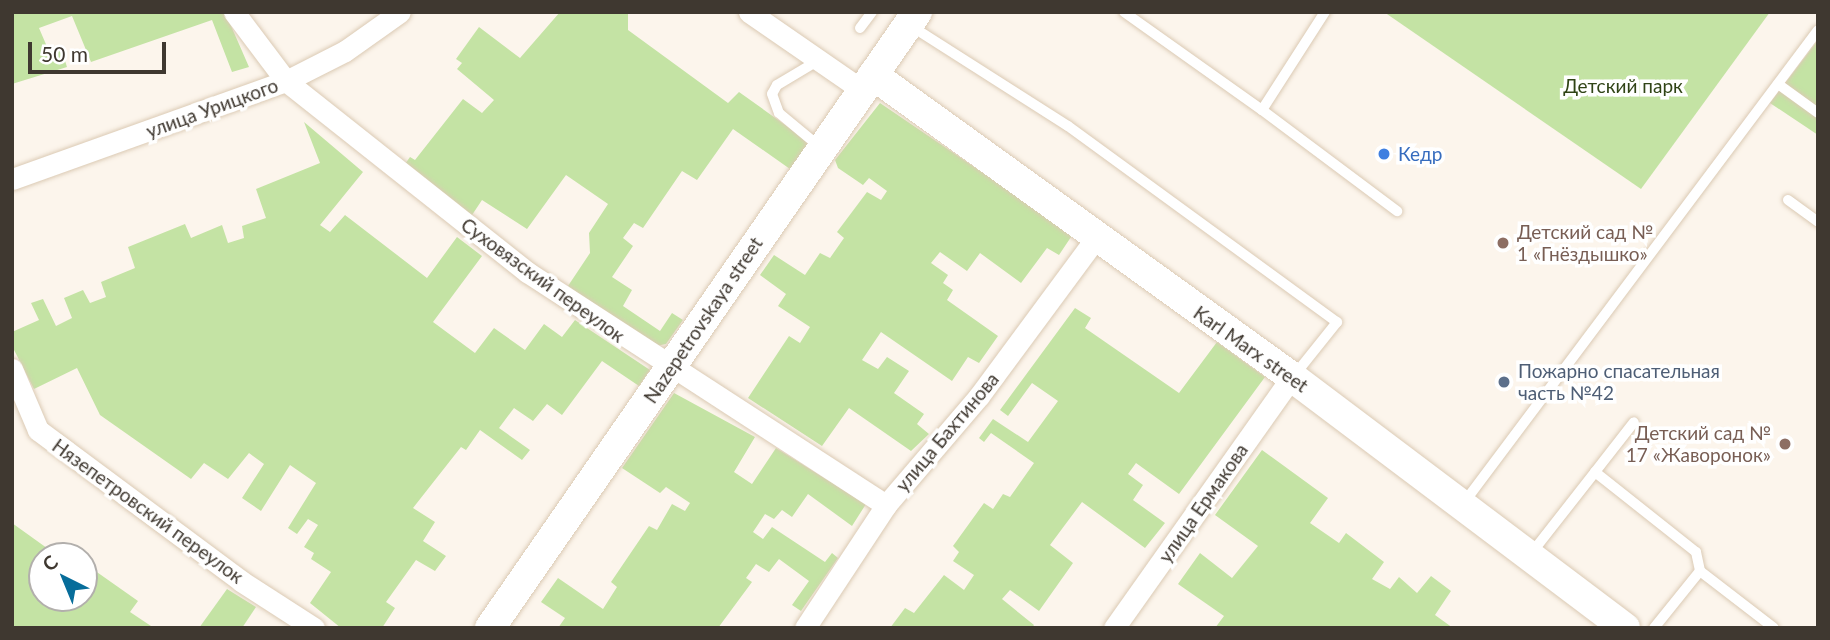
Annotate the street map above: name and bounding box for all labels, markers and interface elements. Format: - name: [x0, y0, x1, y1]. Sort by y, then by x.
- scale bar: [32, 28, 170, 72]
- text: 50 m: [41, 41, 88, 66]
- street label: улица Урицкого: [143, 74, 281, 142]
- park label: Детский парк: [1563, 75, 1683, 97]
- place label: Кедр: [1398, 143, 1442, 165]
- marker: Кедр: [1376, 146, 1392, 162]
- street label: Суховязский переулок: [457, 213, 629, 347]
- place label: Детский сад № 1 «Гнёздышко»: [1517, 221, 1653, 265]
- street label: Nazepetrovskaya street: [639, 233, 767, 407]
- marker: Детский сад № 1 «Гнёздышко»: [1495, 235, 1511, 251]
- street label: Karl Marx street: [1189, 301, 1313, 397]
- place label: Пожарно спасательная часть №42: [1518, 360, 1720, 404]
- street label: улица Бахтинова: [891, 368, 1003, 496]
- marker: Пожарно спасательная часть №42: [1496, 374, 1512, 390]
- place label: Детский сад № 17 «Жаворонок»: [1626, 422, 1771, 466]
- street label: Нязепетровский переулок: [48, 434, 248, 588]
- marker: Детский сад № 17 «Жаворонок»: [1777, 436, 1793, 452]
- street label: улица Ермакова: [1153, 439, 1253, 567]
- north arrow: [28, 542, 98, 612]
- text: С: [37, 550, 62, 575]

